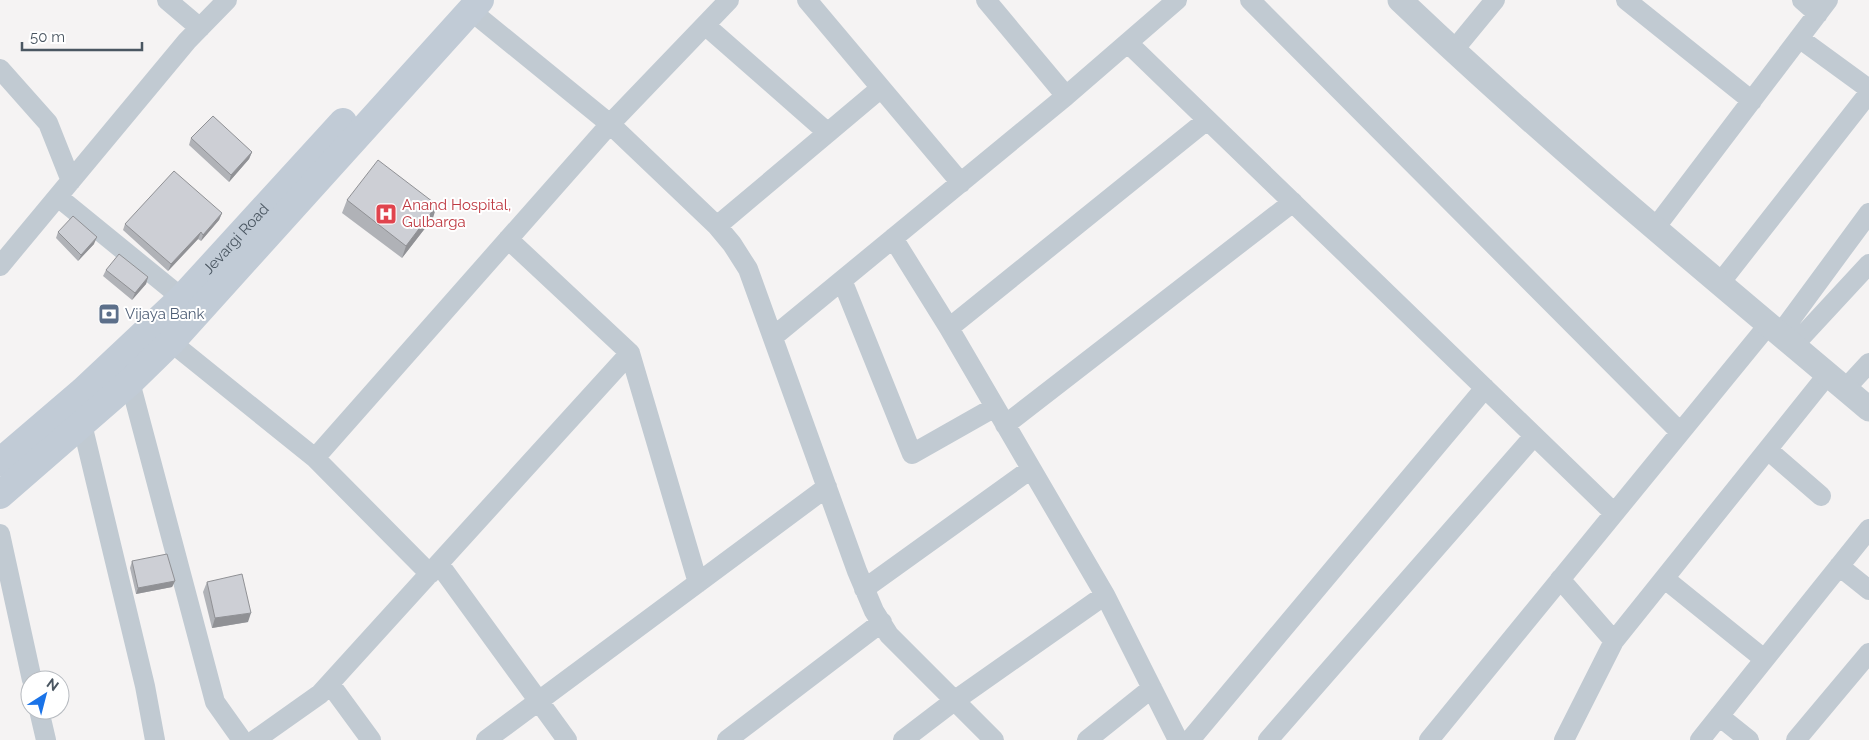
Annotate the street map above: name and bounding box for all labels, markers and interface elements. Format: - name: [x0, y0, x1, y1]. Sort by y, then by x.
- scale bar: [22, 20, 142, 52]
- text: 50 m: [30, 28, 65, 46]
- place label: Anand Hospital, Gulbarga: [402, 196, 511, 231]
- street label: Jevargi Road: [199, 200, 273, 278]
- hospital icon: Anand Hospital, Gulbarga: [374, 202, 398, 226]
- bank icon: Vijaya Bank: [97, 302, 121, 326]
- place label: Vijaya Bank: [125, 305, 205, 323]
- north arrow: [20, 670, 70, 720]
- text: N: [44, 675, 62, 694]

